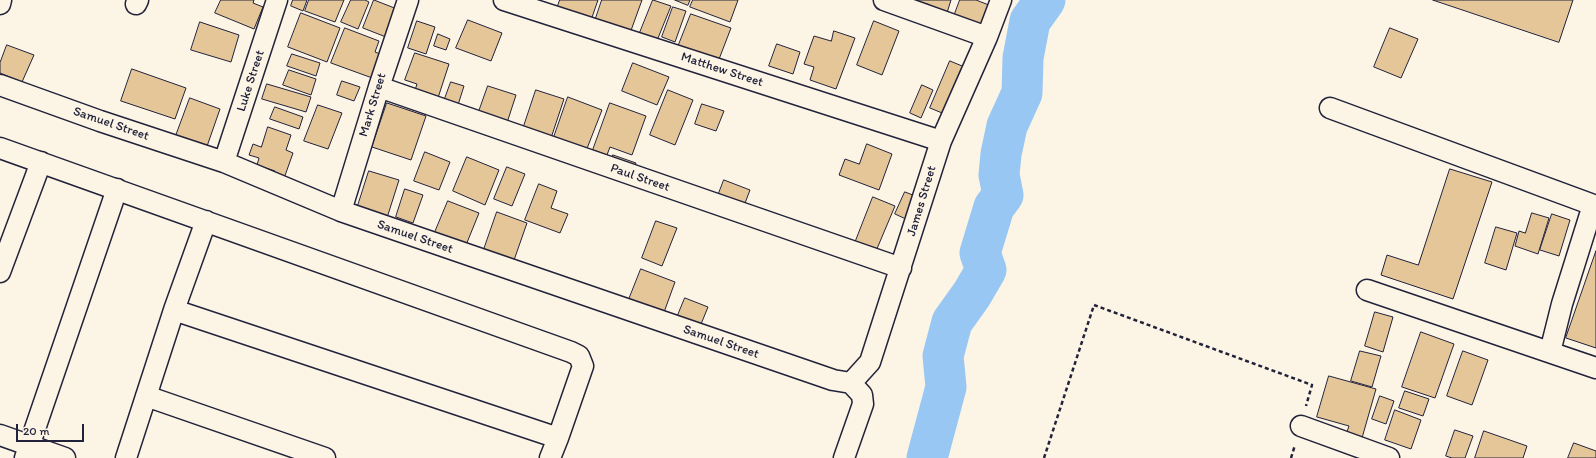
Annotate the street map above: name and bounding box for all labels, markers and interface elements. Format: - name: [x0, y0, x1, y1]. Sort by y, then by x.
- street label: Luke Street: [234, 48, 268, 114]
- street label: Matthew Street: [679, 49, 765, 91]
- street label: Mark Street: [356, 71, 390, 139]
- street label: Samuel Street: [71, 104, 151, 144]
- street label: Paul Street: [608, 161, 672, 195]
- street label: James Street: [904, 164, 940, 238]
- street label: Samuel Street: [375, 217, 455, 257]
- street label: Samuel Street: [681, 322, 761, 362]
- scale bar: [18, 416, 86, 442]
- text: 20 m: [23, 424, 50, 438]

